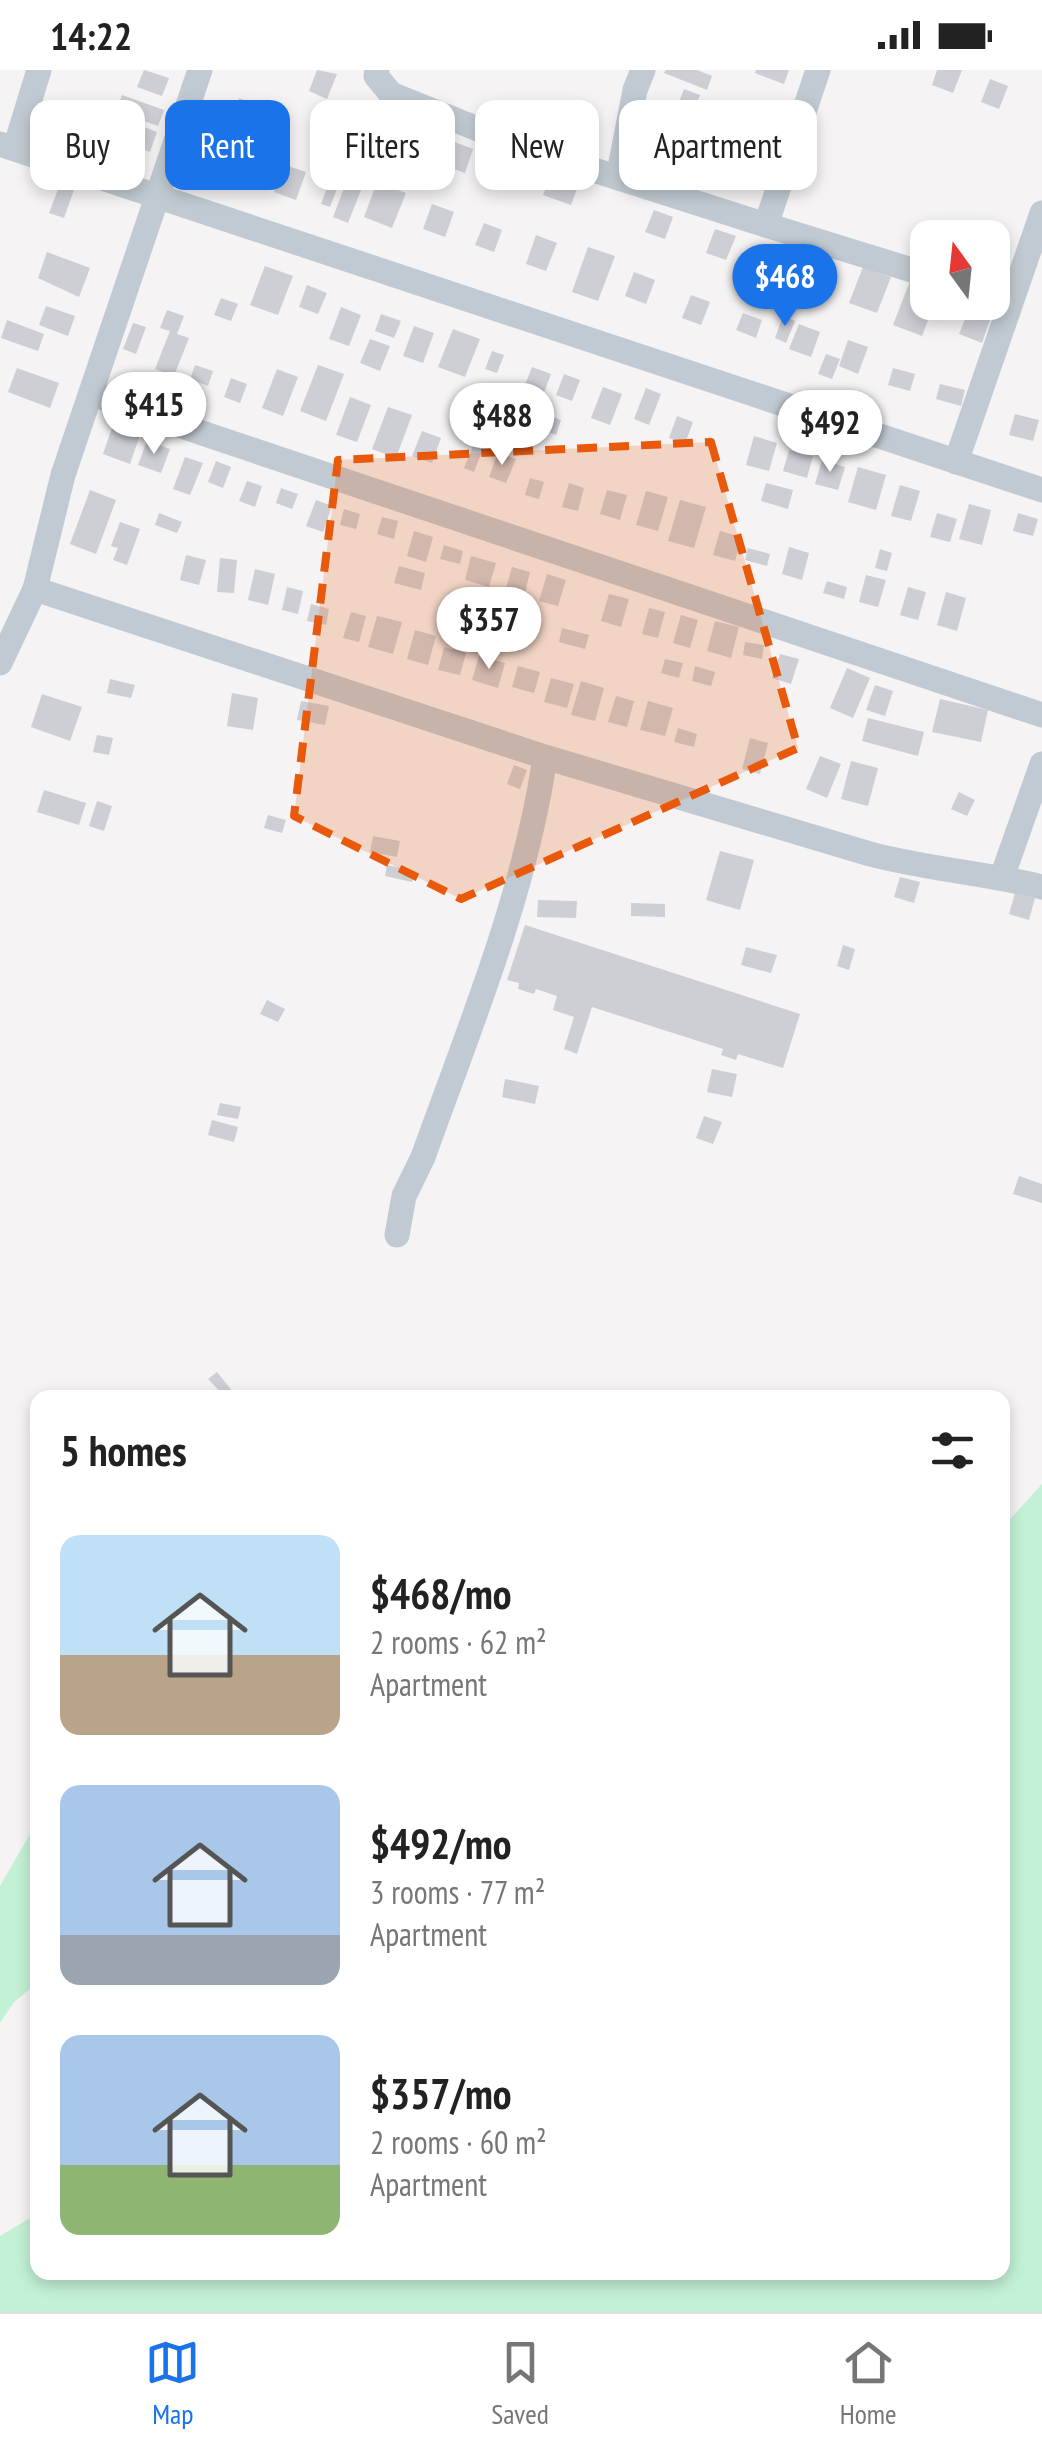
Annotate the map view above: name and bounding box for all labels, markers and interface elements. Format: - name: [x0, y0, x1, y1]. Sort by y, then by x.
- text: 14:22: [50, 11, 132, 60]
- chip: Buy: [30, 100, 145, 190]
- chip: Rent: [165, 100, 290, 190]
- chip: Filters: [310, 100, 455, 190]
- chip: New: [475, 100, 599, 190]
- chip: Apartment: [619, 100, 817, 190]
- north arrow: [910, 220, 1010, 320]
- map controls: [910, 220, 1010, 320]
- pin: $468: [726, 244, 844, 329]
- text: $468: [754, 255, 816, 297]
- pin: $415: [95, 372, 213, 457]
- text: $415: [123, 383, 185, 425]
- pin: $488: [443, 383, 561, 468]
- pin: $492: [771, 390, 889, 475]
- text: $488: [471, 394, 533, 436]
- text: $492: [799, 401, 861, 443]
- pin: $357: [430, 587, 548, 672]
- text: $357: [458, 598, 520, 640]
- text: 5 homes: [60, 1423, 187, 1478]
- icon: filters: [925, 1423, 980, 1478]
- text: $468/mo: [370, 1566, 512, 1621]
- icon: home: [140, 1575, 260, 1695]
- text: 2 rooms · 62 m²: [370, 1621, 547, 1663]
- text: Apartment: [370, 1663, 487, 1705]
- text: $492/mo: [370, 1816, 512, 1871]
- icon: home: [140, 1825, 260, 1945]
- text: 3 rooms · 77 m²: [370, 1871, 545, 1913]
- text: Apartment: [370, 1913, 487, 1955]
- text: $357/mo: [370, 2066, 512, 2121]
- icon: home: [140, 2075, 260, 2195]
- text: 2 rooms · 60 m²: [370, 2121, 547, 2163]
- text: Apartment: [370, 2163, 487, 2205]
- tab: Map: [145, 2335, 200, 2432]
- tab: Saved: [491, 2335, 549, 2432]
- tab: Home: [840, 2335, 897, 2432]

